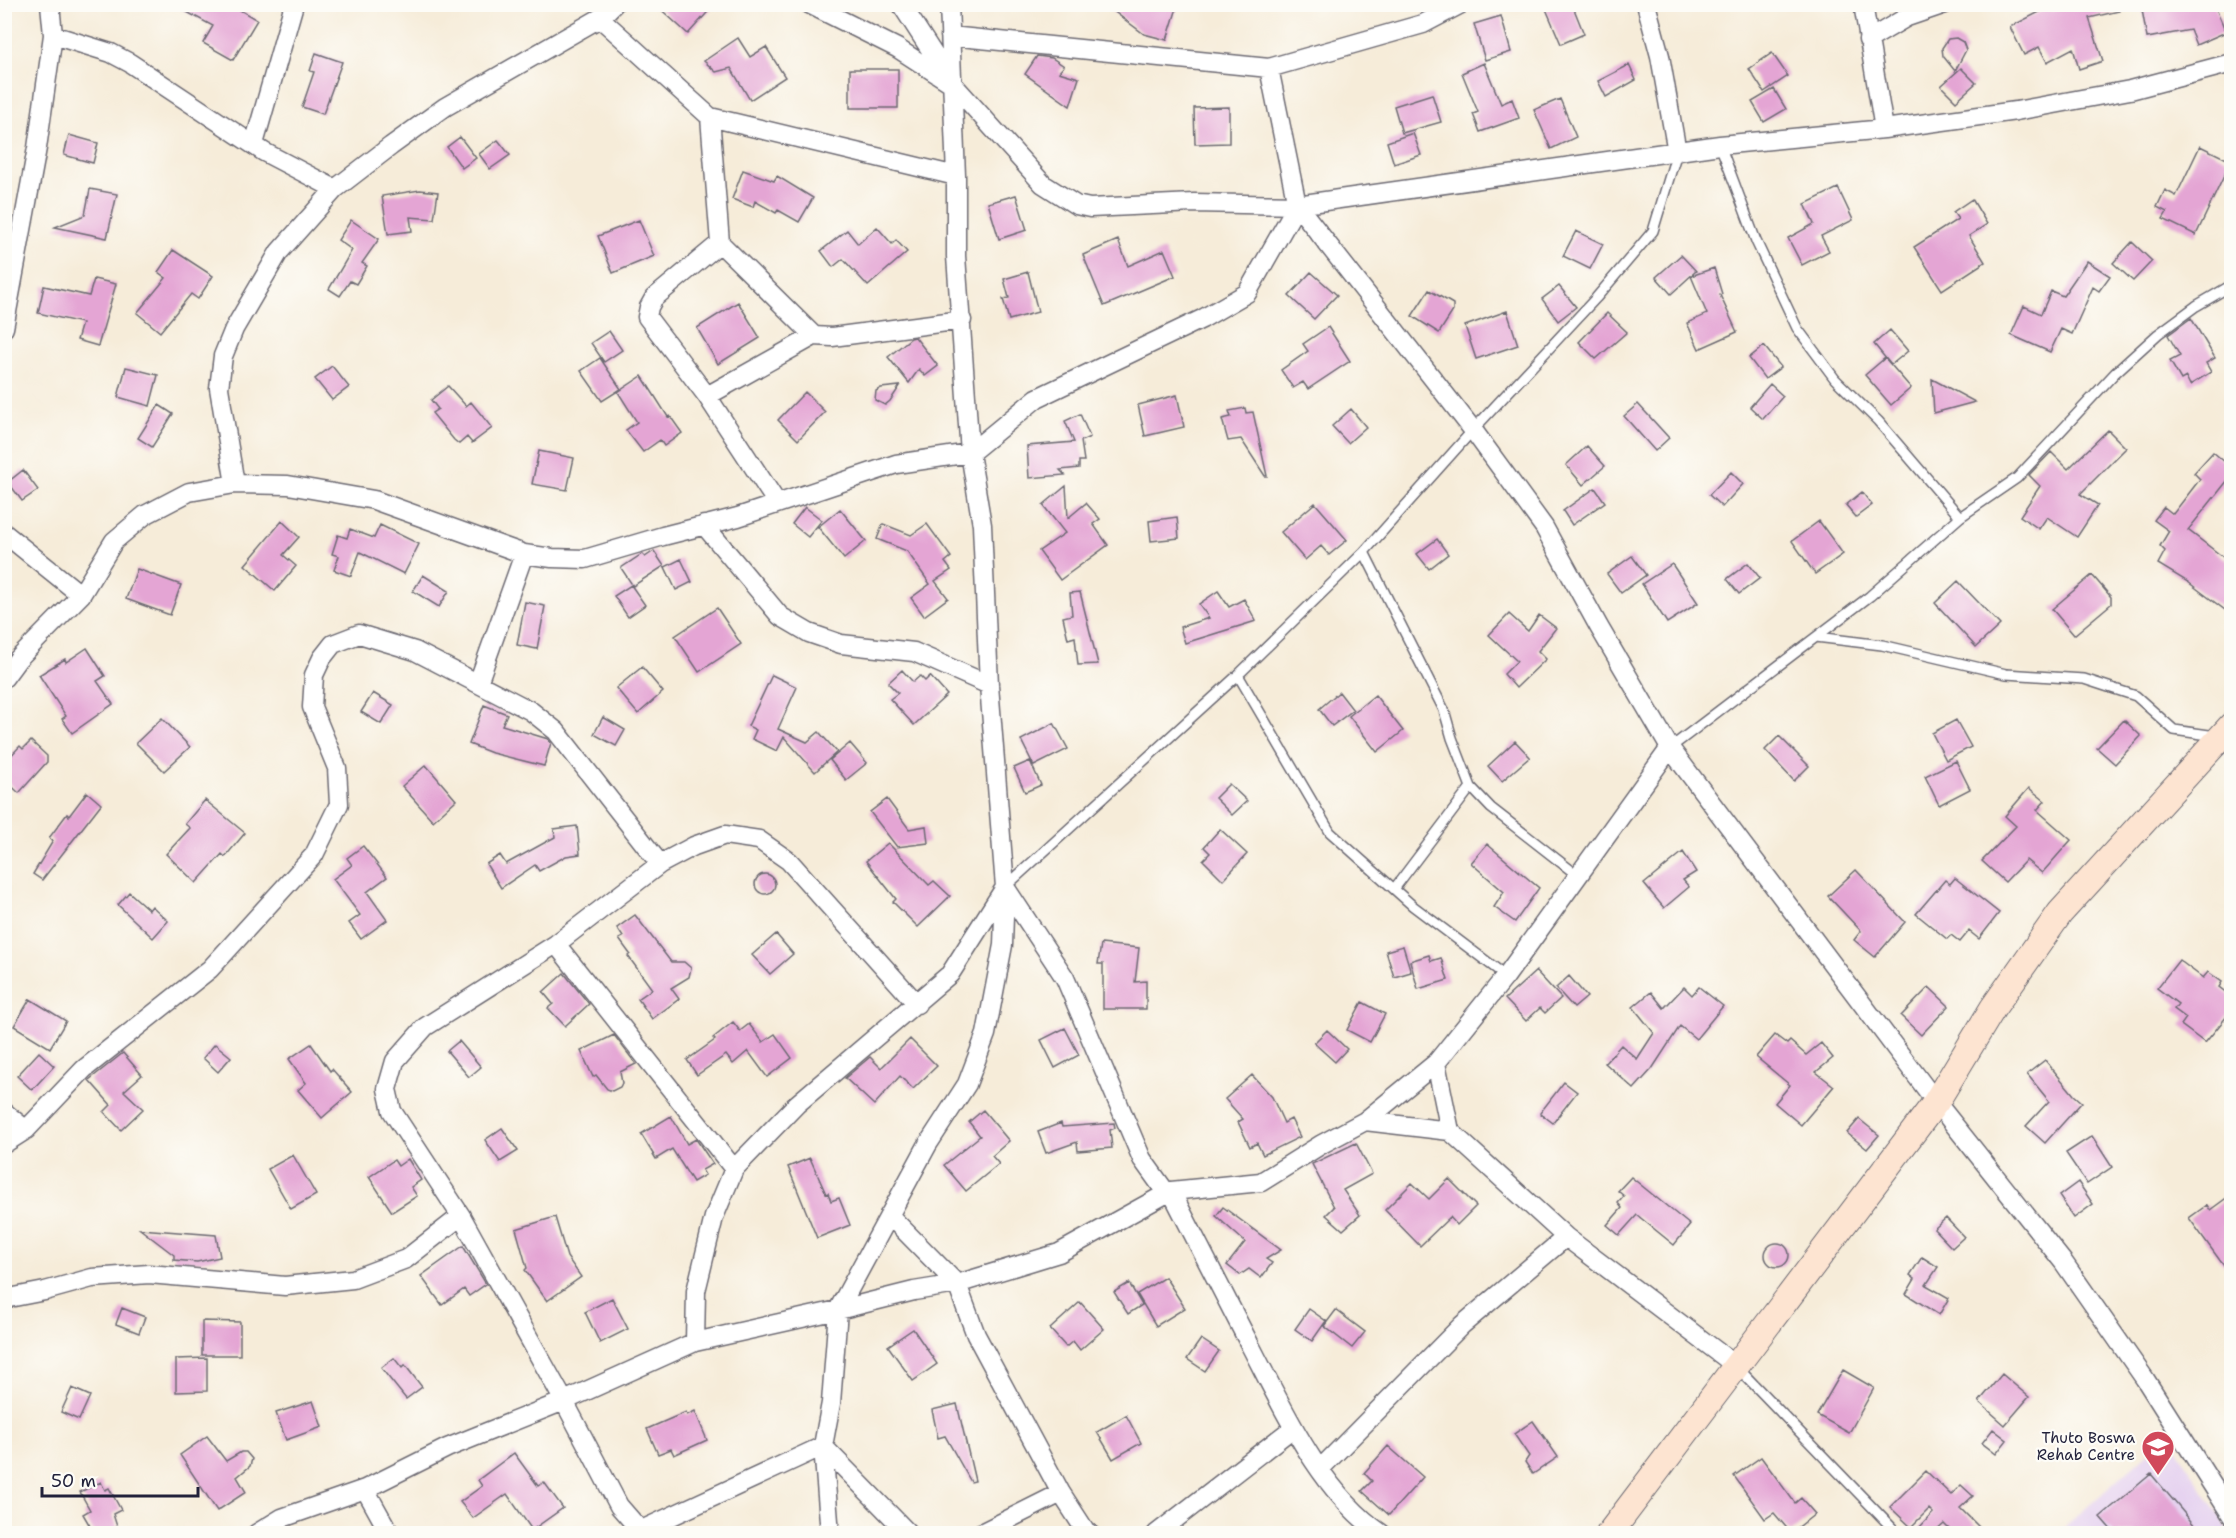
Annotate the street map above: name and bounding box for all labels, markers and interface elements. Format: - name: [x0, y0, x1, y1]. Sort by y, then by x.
- place label: Thuto Boswa Rehab Centre: [2037, 1428, 2136, 1465]
- school or university icon: Thuto Boswa Rehab Centre: [2140, 1429, 2176, 1476]
- scale bar: [42, 1460, 198, 1498]
- text: 50 m: [51, 1469, 96, 1493]

